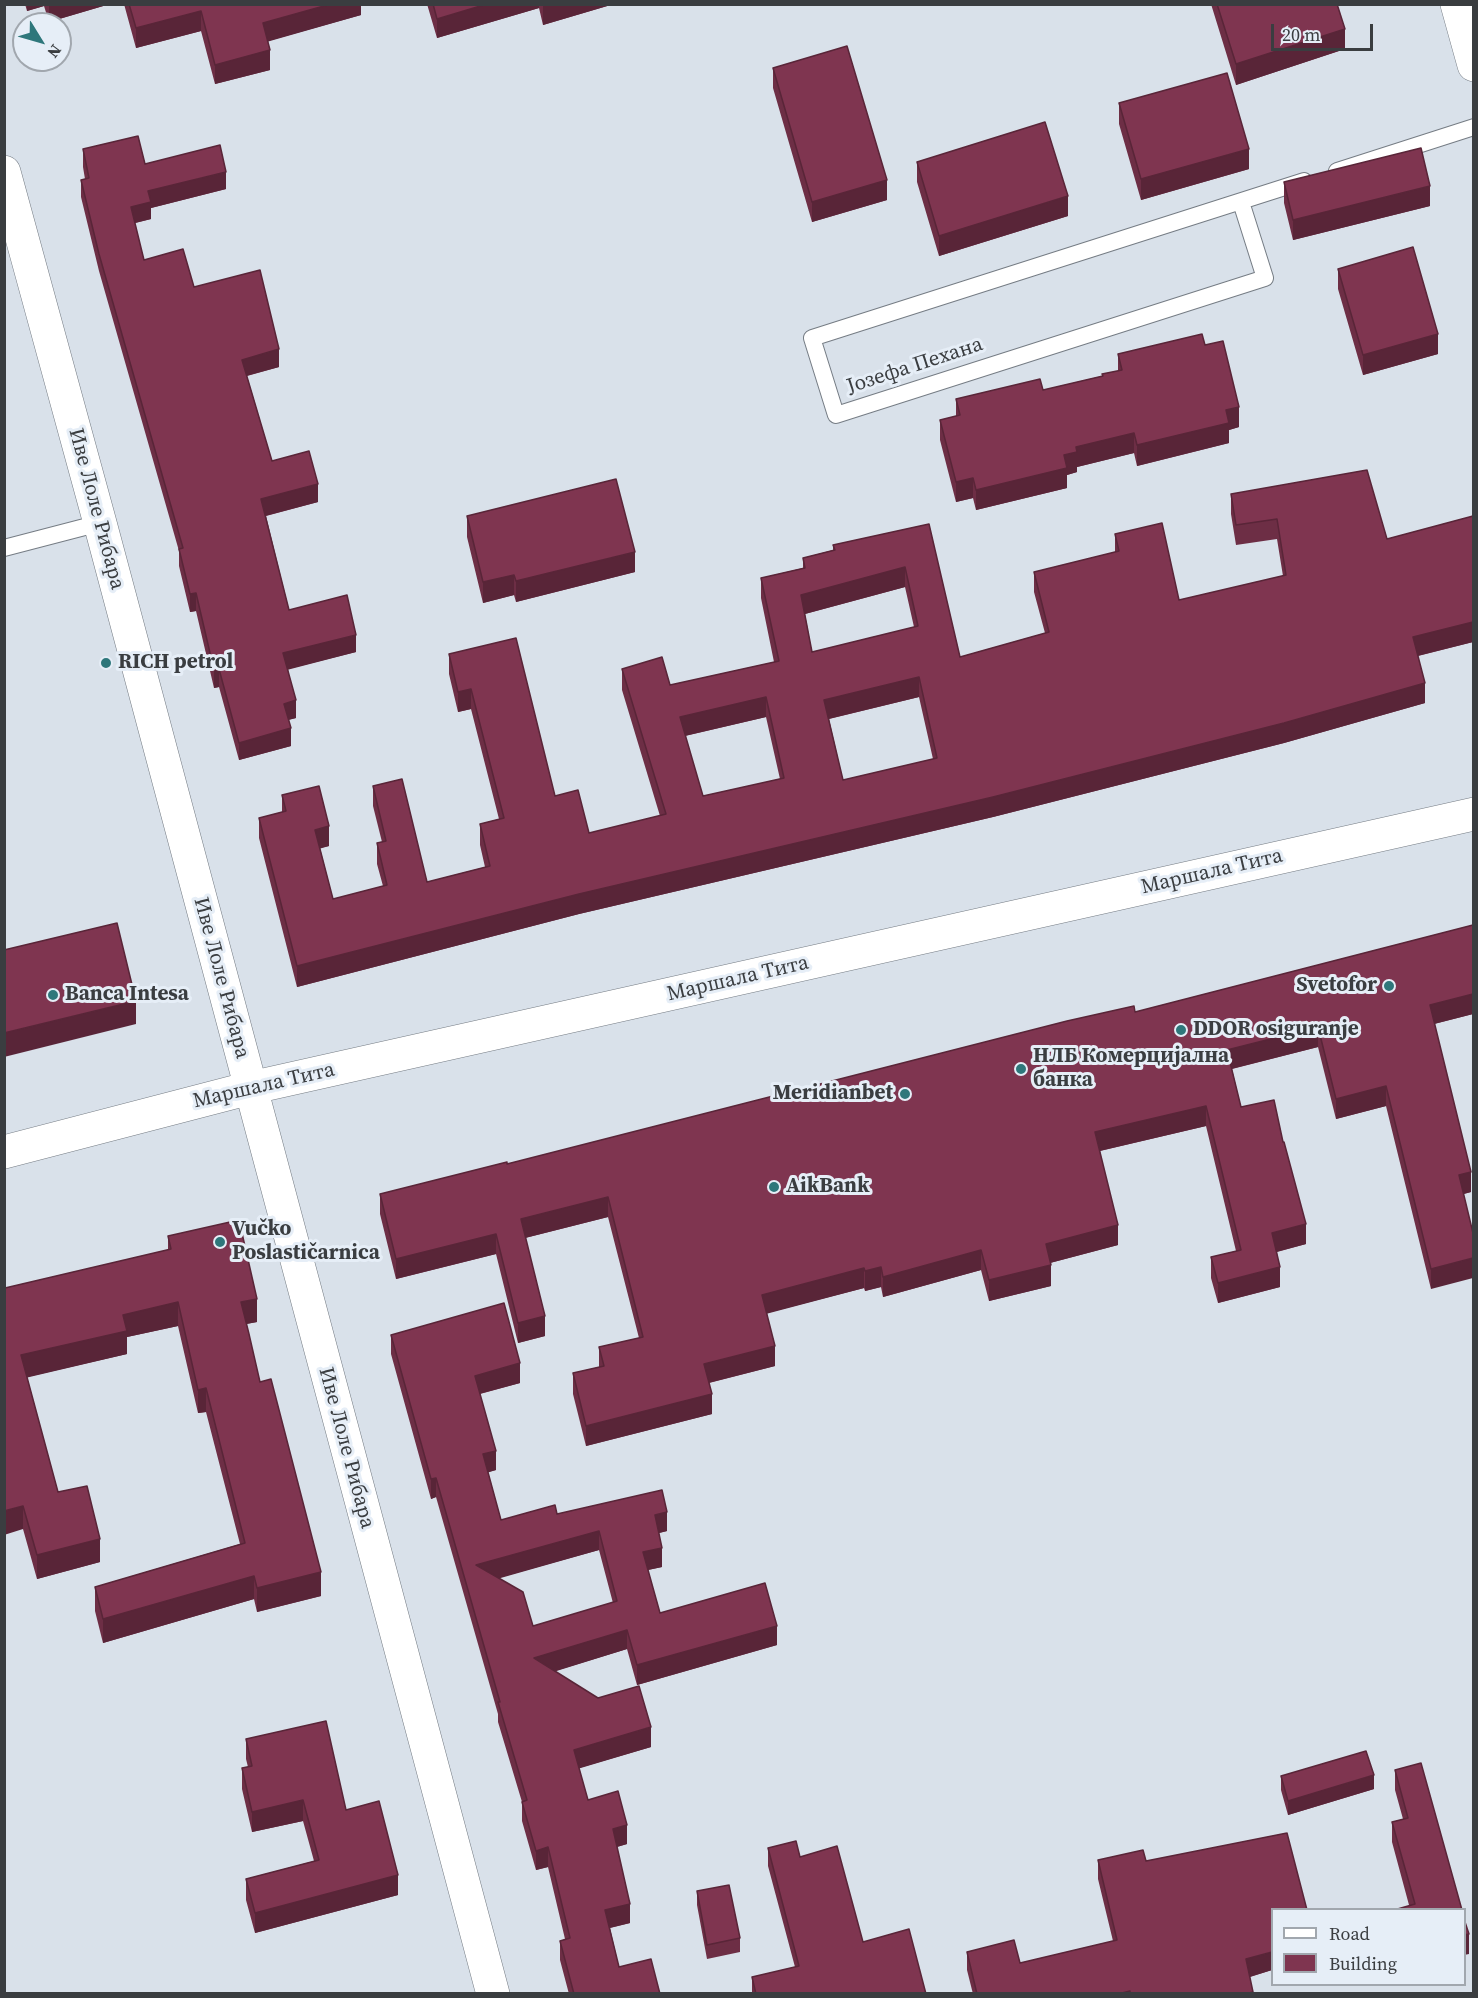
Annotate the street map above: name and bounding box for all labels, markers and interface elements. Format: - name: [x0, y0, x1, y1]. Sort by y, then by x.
- north arrow: [12, 12, 72, 72]
- scale bar: [1274, 12, 1376, 50]
- text: 20 m: [1282, 22, 1320, 47]
- text: N: [42, 40, 67, 63]
- street label: Јозефа Пехана: [844, 332, 986, 400]
- street label: Иве Лоле Рибара: [62, 426, 130, 592]
- place label: RICH petrol: [118, 650, 233, 676]
- marker: RICH petrol: [99, 656, 113, 670]
- street label: Маршала Тита: [1139, 843, 1285, 901]
- street label: Иве Лоле Рибара: [187, 895, 255, 1061]
- street label: Маршала Тита: [665, 950, 811, 1008]
- place label: Svetofor: [1296, 973, 1377, 999]
- marker: Svetofor: [1382, 979, 1396, 993]
- place label: Banca Intesa: [65, 982, 189, 1008]
- marker: Banca Intesa: [46, 988, 60, 1002]
- place label: DDOR osiguranje: [1193, 1017, 1359, 1043]
- marker: DDOR osiguranje: [1174, 1023, 1188, 1037]
- place label: НЛБ Комерцијална банка: [1033, 1044, 1229, 1094]
- street label: Маршала Тита: [191, 1057, 337, 1115]
- marker: НЛБ Комерцијална банка: [1014, 1062, 1028, 1076]
- place label: Meridianbet: [773, 1081, 893, 1107]
- marker: Meridianbet: [898, 1087, 912, 1101]
- place label: AikBank: [786, 1174, 870, 1200]
- marker: AikBank: [767, 1180, 781, 1194]
- place label: Vučko Poslastičarnica: [232, 1217, 380, 1267]
- marker: Vučko Poslastičarnica: [213, 1235, 227, 1249]
- street label: Иве Лоле Рибара: [312, 1365, 380, 1531]
- legend: [1271, 1908, 1466, 1986]
- text: Road: [1329, 1921, 1370, 1946]
- text: Building: [1329, 1951, 1397, 1976]

